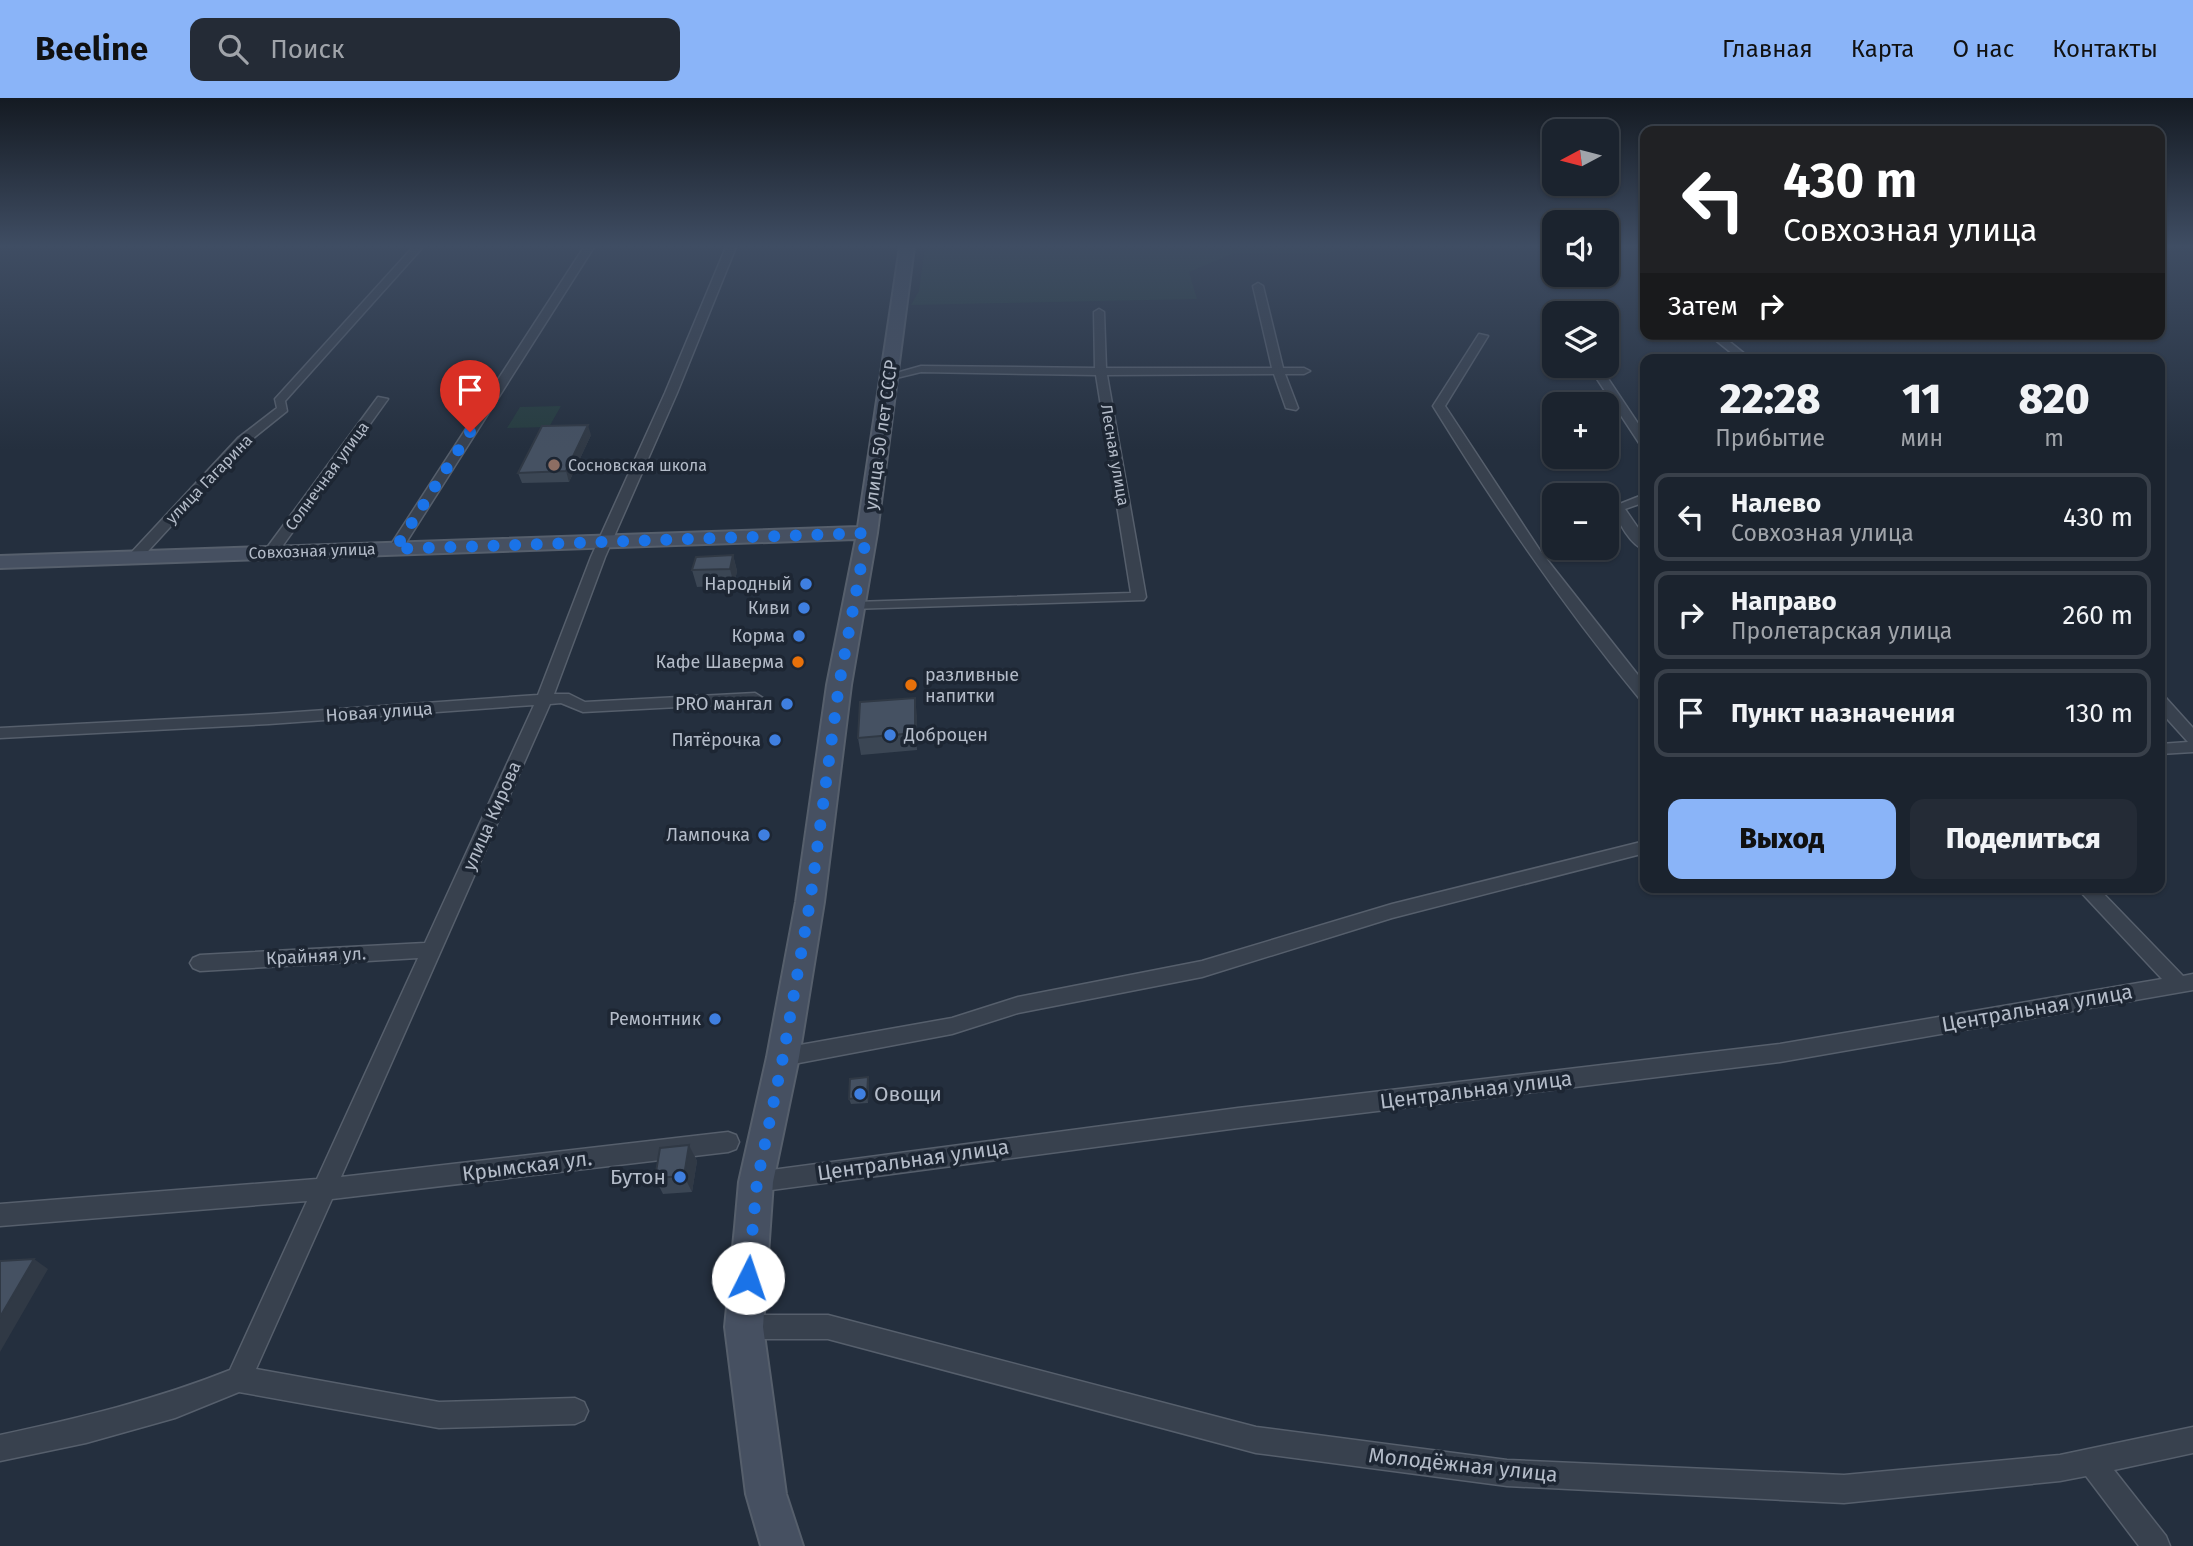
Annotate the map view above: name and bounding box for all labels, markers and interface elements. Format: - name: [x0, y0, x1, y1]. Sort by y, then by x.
- search box: [190, 18, 680, 81]
- text: Beeline: [35, 29, 148, 69]
- icon: search: [214, 30, 252, 68]
- text: Поиск: [270, 34, 344, 65]
- text: Главная: [1722, 35, 1813, 63]
- text: Карта: [1851, 35, 1914, 63]
- text: О нас: [1952, 35, 2014, 63]
- text: Контакты: [2052, 35, 2158, 63]
- north arrow: [1542, 119, 1619, 196]
- map controls: [1542, 119, 1619, 560]
- text: 430 m: [1783, 151, 1917, 210]
- icon: left: [1668, 154, 1759, 245]
- button: sound: [1542, 210, 1619, 287]
- text: Совхозная улица: [1783, 211, 2037, 249]
- icon: right: [1752, 287, 1790, 325]
- text: Затем: [1668, 291, 1738, 322]
- button: layers: [1542, 301, 1619, 378]
- street label: улица 50 лет СССР: [860, 359, 902, 511]
- pin: [440, 360, 500, 432]
- icon: arrive: [451, 371, 489, 409]
- text: 22:28: [1720, 374, 1821, 424]
- text: 11: [1902, 374, 1941, 424]
- text: 820: [2018, 374, 2090, 424]
- button: +: [1542, 392, 1619, 469]
- street label: Лесная улица: [1097, 403, 1133, 507]
- street label: Солнечная улица: [281, 418, 373, 534]
- text: Прибытие: [1715, 424, 1825, 452]
- text: мин: [1900, 424, 1943, 452]
- text: m: [2044, 424, 2064, 452]
- street label: улица Гагарина: [162, 431, 256, 527]
- place label: Сосновская школа: [568, 456, 707, 475]
- marker: Сосновская школа: [546, 457, 562, 473]
- button: −: [1542, 483, 1619, 560]
- text: Налево: [1731, 488, 1821, 519]
- icon: left: [1672, 498, 1710, 536]
- text: 430 m: [2063, 502, 2133, 533]
- text: Совхозная улица: [1731, 519, 1914, 547]
- street label: Совхозная улица: [248, 539, 376, 563]
- place label: Народный: [704, 573, 792, 595]
- marker: Народный: [798, 576, 814, 592]
- text: Направо: [1731, 586, 1837, 617]
- icon: right: [1672, 596, 1710, 634]
- place label: Киви: [748, 597, 790, 619]
- marker: Киви: [796, 600, 812, 616]
- text: 260 m: [2063, 600, 2133, 631]
- text: Пролетарская улица: [1731, 617, 1952, 645]
- place label: Корма: [732, 625, 785, 647]
- marker: Корма: [791, 628, 807, 644]
- place label: Кафе Шаверма: [656, 651, 784, 673]
- marker: Кафе Шаверма: [790, 654, 806, 670]
- place label: разливные напитки: [925, 664, 1019, 707]
- marker: разливные напитки: [903, 677, 919, 693]
- place label: PRO мангал: [675, 693, 773, 715]
- icon: arrive: [1672, 694, 1710, 732]
- marker: PRO мангал: [779, 696, 795, 712]
- street label: Новая улица: [325, 697, 433, 727]
- text: Пункт назначения: [1731, 698, 1955, 729]
- text: 130 m: [2065, 698, 2133, 729]
- place label: Доброцен: [903, 724, 988, 746]
- marker: Доброцен: [882, 727, 898, 743]
- place label: Пятёрочка: [671, 729, 761, 751]
- marker: Пятёрочка: [767, 732, 783, 748]
- street label: улица Кирова: [458, 758, 526, 874]
- button: Выход: [1668, 799, 1896, 879]
- button: Поделиться: [1910, 799, 2137, 879]
- place label: Лампочка: [666, 824, 750, 846]
- marker: Лампочка: [756, 827, 772, 843]
- street label: Крайняя ул.: [265, 942, 367, 970]
- street label: Центральная улица: [1939, 978, 2135, 1038]
- place label: Ремонтник: [609, 1008, 702, 1030]
- marker: Ремонтник: [707, 1011, 723, 1027]
- street label: Центральная улица: [1378, 1065, 1574, 1115]
- place label: Овощи: [874, 1081, 942, 1107]
- marker: Овощи: [852, 1086, 868, 1102]
- street label: Центральная улица: [815, 1134, 1011, 1186]
- street label: Крымская ул.: [461, 1145, 593, 1187]
- place label: Бутон: [610, 1164, 666, 1190]
- marker: Бутон: [672, 1169, 688, 1185]
- position arrow: [711, 1241, 785, 1315]
- street label: Молодёжная улица: [1367, 1442, 1559, 1488]

